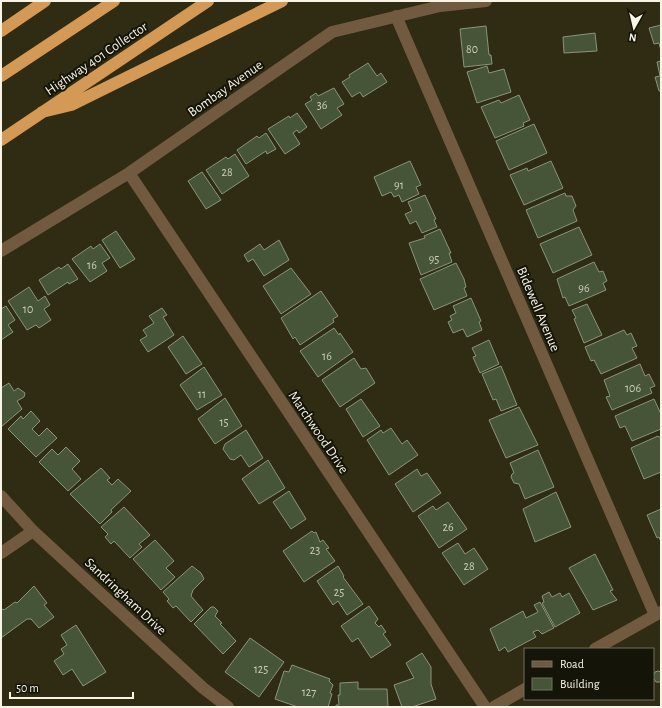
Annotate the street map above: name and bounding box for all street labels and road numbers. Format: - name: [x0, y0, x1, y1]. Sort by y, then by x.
- street label: Highway 401 Collector: [43, 19, 151, 98]
- street label: Bombay Avenue: [186, 58, 266, 120]
- street label: Bidewell Avenue: [514, 265, 562, 354]
- street label: Marchwood Drive: [286, 389, 351, 476]
- street label: Sandringham Drive: [82, 556, 169, 638]

